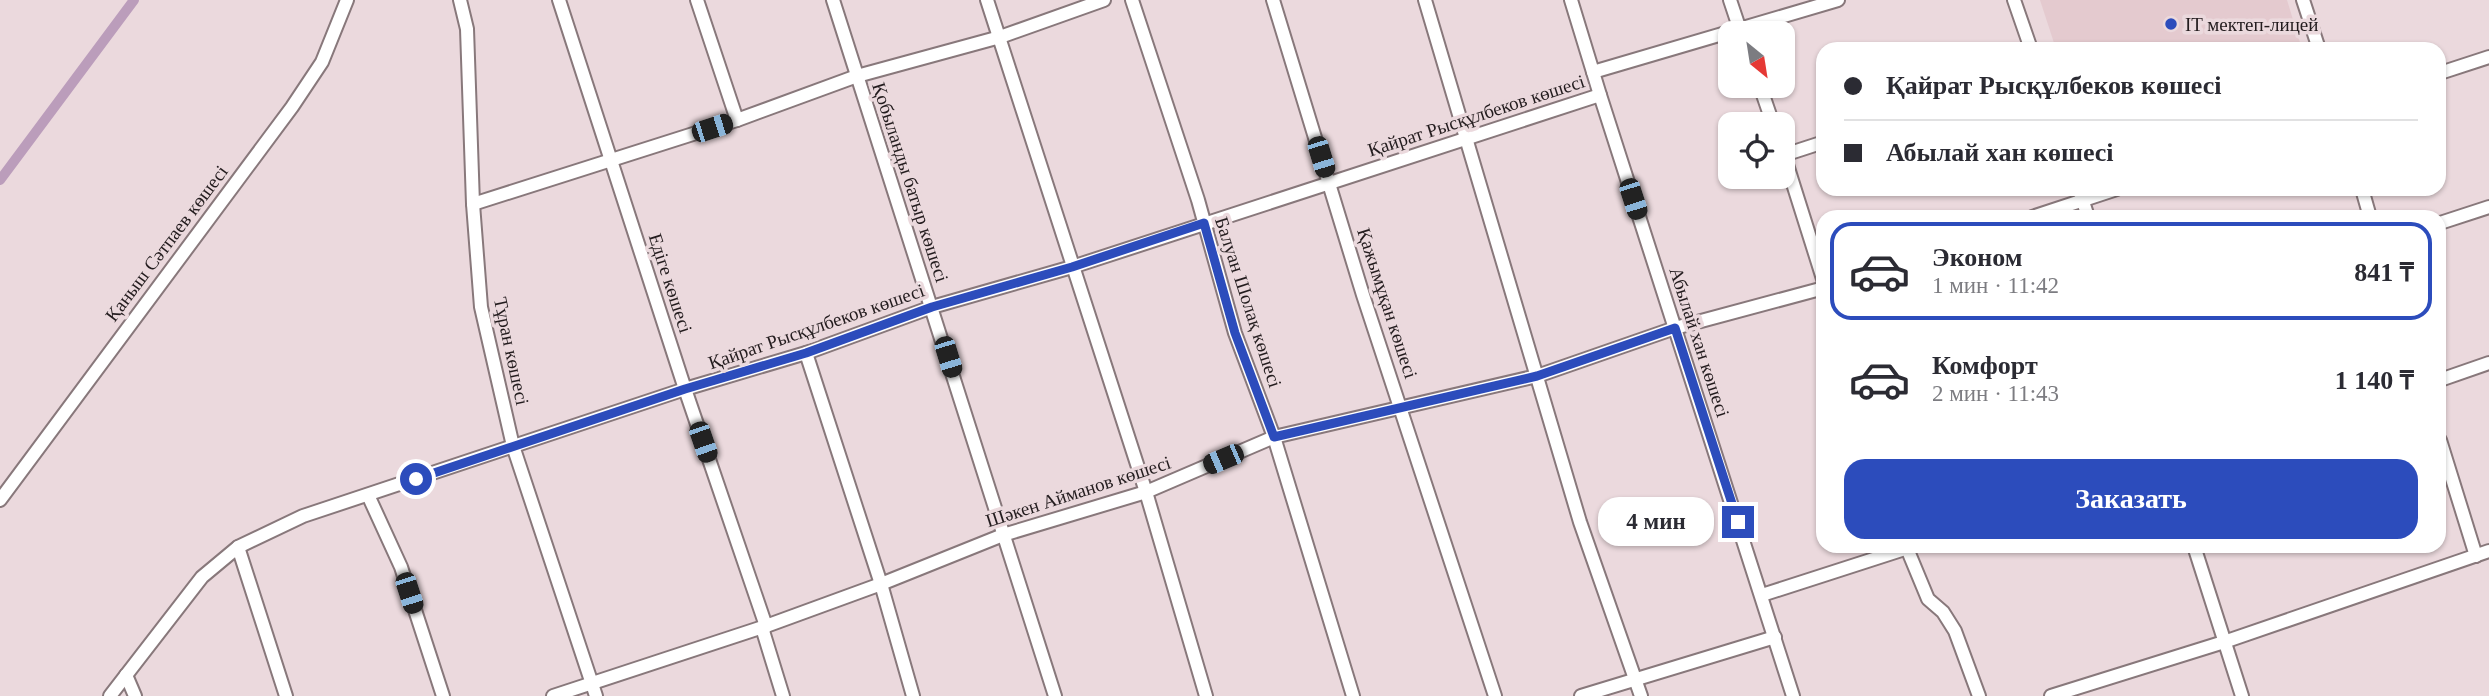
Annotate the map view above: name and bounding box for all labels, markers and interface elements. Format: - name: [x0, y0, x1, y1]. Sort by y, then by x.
- place label: IT мектеп-лицей: [2185, 14, 2318, 35]
- marker: IT мектеп-лицей: [2163, 16, 2179, 32]
- north arrow: [1718, 21, 1796, 98]
- map controls: [1718, 21, 1795, 189]
- street label: Қайрат Рысқұлбеков көшесі: [1365, 70, 1587, 161]
- text: Қайрат Рысқұлбеков көшесі: [1886, 71, 2221, 100]
- street label: Қобыланды батыр көшесі: [868, 80, 953, 285]
- car: [689, 112, 736, 144]
- button: locate: [1718, 112, 1795, 189]
- car: [1305, 134, 1338, 180]
- text: Абылай хан көшесі: [1886, 138, 2114, 167]
- street label: Қаныш Сәтпаев көшесі: [101, 161, 232, 325]
- car: [1617, 176, 1650, 222]
- street label: Балуан Шолақ көшесі: [1211, 214, 1286, 390]
- street label: Қажымұқан көшесі: [1353, 225, 1422, 381]
- street label: Едіге көшесі: [645, 231, 696, 336]
- icon: car: [1848, 240, 1911, 303]
- text: Эконом: [1932, 243, 2022, 272]
- text: 841 ₸: [2354, 258, 2414, 287]
- street label: Абылай хан көшесі: [1665, 264, 1734, 420]
- text: 1 мин · 11:42: [1932, 273, 2059, 298]
- street label: Қайрат Рысқұлбеков көшесі: [705, 280, 927, 373]
- street label: Тұран көшесі: [490, 295, 533, 407]
- car: [932, 334, 965, 380]
- icon: car: [1848, 348, 1911, 411]
- text: Комфорт: [1932, 351, 2038, 380]
- text: 1 140 ₸: [2335, 366, 2414, 395]
- text: 2 мин · 11:43: [1932, 381, 2059, 406]
- car: [687, 419, 720, 465]
- car: [1200, 441, 1247, 477]
- street label: Шәкен Айманов көшесі: [983, 452, 1173, 531]
- button: Заказать: [1844, 459, 2418, 539]
- route start: [400, 463, 432, 495]
- callout: 4 мин: [1598, 498, 1714, 546]
- route end: [1722, 506, 1754, 538]
- text: 4 мин: [1626, 509, 1686, 534]
- car: [393, 570, 426, 616]

